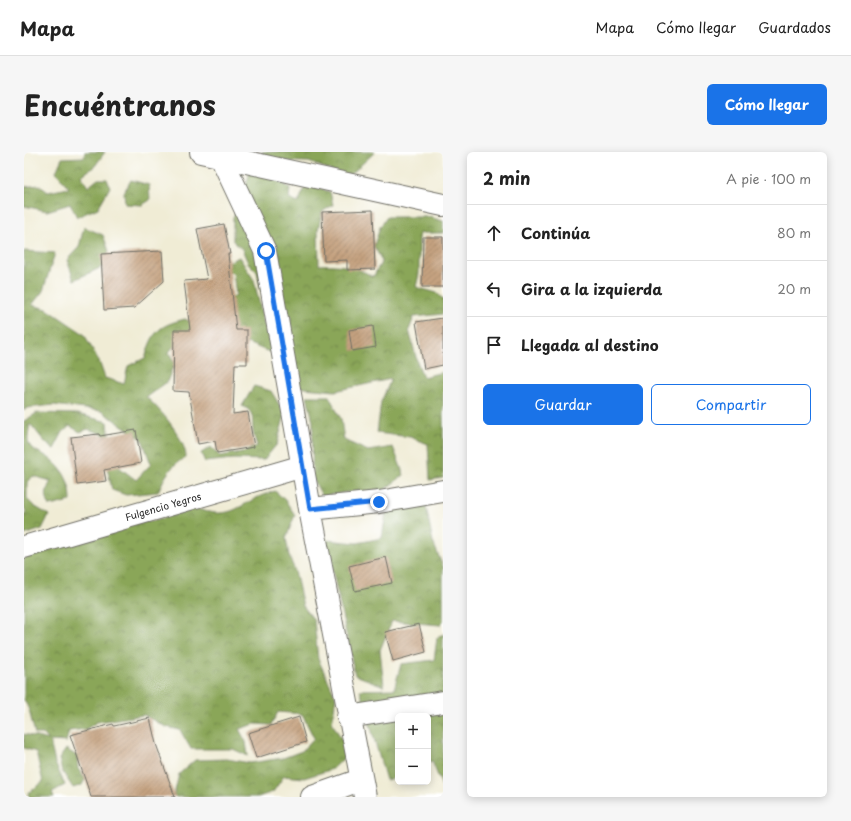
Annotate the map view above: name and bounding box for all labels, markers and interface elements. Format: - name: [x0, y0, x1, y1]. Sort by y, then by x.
- text: Mapa: [20, 14, 75, 42]
- text: Mapa: [596, 17, 634, 38]
- text: Cómo llegar: [656, 17, 736, 38]
- text: Guardados: [758, 17, 831, 38]
- text: Encuéntranos: [24, 83, 216, 126]
- button: Cómo llegar: [707, 84, 827, 125]
- text: 2 min: [483, 165, 530, 191]
- text: A pie · 100 m: [726, 169, 811, 188]
- text: Continúa: [521, 221, 590, 244]
- icon: ahead: [483, 222, 505, 244]
- text: 80 m: [777, 223, 811, 242]
- route start: [257, 242, 275, 260]
- text: Gira a la izquierda: [521, 277, 662, 300]
- icon: left: [483, 278, 505, 300]
- text: 20 m: [777, 279, 811, 298]
- text: Llegada al destino: [521, 333, 659, 356]
- icon: arrive: [483, 334, 505, 356]
- button: Guardar: [483, 384, 643, 425]
- button: Compartir: [651, 384, 811, 425]
- street label: Fulgencio Yegros: [123, 488, 203, 524]
- route end: [370, 493, 388, 511]
- map controls: [395, 713, 431, 785]
- button: +: [395, 713, 431, 749]
- button: −: [395, 749, 431, 785]

